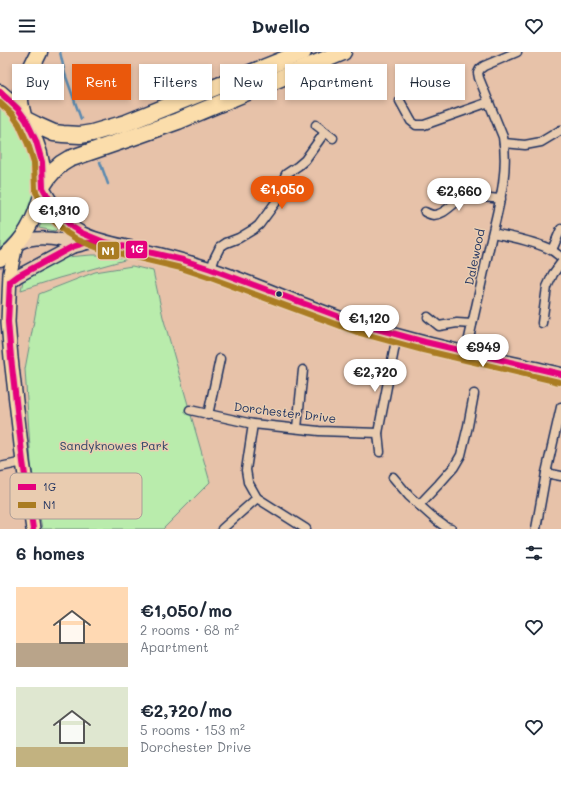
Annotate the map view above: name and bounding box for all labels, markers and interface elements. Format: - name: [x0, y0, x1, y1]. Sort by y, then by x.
- text: Dwello: [251, 14, 310, 38]
- icon: menu: [16, 15, 38, 37]
- icon: heart: [523, 15, 545, 37]
- chip: Buy: [12, 64, 64, 100]
- chip: Rent: [72, 64, 131, 100]
- chip: Filters: [139, 64, 212, 100]
- chip: New: [220, 64, 277, 100]
- chip: Apartment: [285, 64, 387, 100]
- chip: House: [395, 64, 465, 100]
- pin: €1,050: [249, 176, 315, 210]
- pin: €2,660: [426, 178, 492, 212]
- text: €1,050: [260, 180, 304, 197]
- text: €2,660: [436, 182, 482, 199]
- pin: €1,310: [26, 197, 92, 231]
- text: €1,310: [38, 201, 80, 218]
- street label: Dalewood: [460, 227, 488, 286]
- line badge: 1G: [125, 240, 148, 259]
- line badge: N1: [97, 241, 120, 260]
- text: 1G: [130, 241, 144, 256]
- text: N1: [101, 243, 115, 258]
- unlabelled marker: [274, 289, 284, 299]
- pin: €1,120: [336, 305, 402, 339]
- text: €1,120: [348, 309, 390, 326]
- pin: €949: [459, 334, 507, 368]
- text: €949: [466, 338, 500, 355]
- pin: €2,720: [342, 359, 408, 393]
- text: €2,720: [353, 363, 397, 380]
- street label: Dorchester Drive: [233, 398, 337, 426]
- park label: Sandyknowes Park: [60, 437, 168, 453]
- legend: [10, 473, 142, 519]
- text: 1G: [43, 479, 56, 494]
- text: N1: [43, 497, 56, 512]
- text: 6 homes: [16, 542, 85, 564]
- icon: filters: [523, 542, 545, 564]
- text: €1,050/mo: [140, 599, 232, 621]
- icon: home: [48, 603, 96, 651]
- icon: heart: [523, 616, 545, 638]
- text: 2 rooms · 68 m²: [140, 621, 239, 638]
- text: Apartment: [140, 638, 209, 655]
- text: €2,720/mo: [140, 699, 232, 721]
- icon: home: [48, 703, 96, 751]
- icon: heart: [523, 716, 545, 738]
- text: 5 rooms · 153 m²: [140, 721, 245, 738]
- text: Dorchester Drive: [140, 738, 251, 755]

